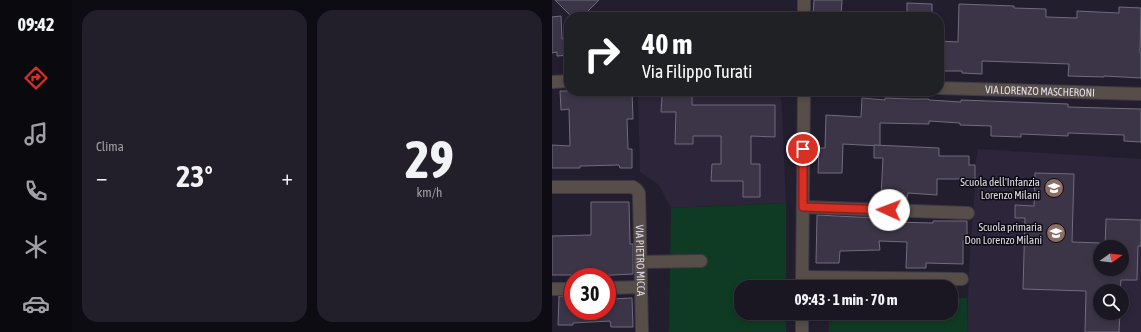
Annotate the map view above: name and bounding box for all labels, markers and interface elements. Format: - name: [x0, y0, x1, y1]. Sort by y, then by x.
- text: 09:42: [17, 14, 55, 35]
- icon: right: [576, 28, 628, 80]
- text: 40 m: [642, 28, 692, 60]
- text: Via Filippo Turati: [642, 61, 752, 82]
- icon: directions: [22, 64, 50, 92]
- street label: VIA LORENZO MASCHERONI: [985, 83, 1095, 99]
- icon: music: [22, 120, 50, 148]
- text: 29: [405, 129, 454, 189]
- pin: [786, 132, 820, 166]
- icon: arrive: [792, 138, 814, 160]
- text: Clima: [96, 139, 124, 154]
- text: 23°: [176, 159, 213, 193]
- text: −: [96, 164, 107, 190]
- text: +: [282, 164, 293, 190]
- place label: Scuola dell'Infanzia Lorenzo Milani: [960, 176, 1040, 201]
- icon: phone: [22, 177, 50, 205]
- school or university icon: Scuola dell'Infanzia Lorenzo Milani: [1043, 177, 1065, 199]
- text: km/h: [417, 185, 442, 200]
- position arrow: [868, 189, 910, 231]
- place label: Scuola primaria Don Lorenzo Milani: [965, 221, 1042, 246]
- school or university icon: Scuola primaria Don Lorenzo Milani: [1045, 222, 1067, 244]
- street label: VIA PIETRO MICCA: [634, 225, 647, 297]
- icon: climate: [22, 233, 50, 261]
- north arrow: [1093, 240, 1129, 276]
- map controls: [1093, 240, 1129, 320]
- speed limit sign: 30: [564, 268, 616, 320]
- button: search: [1093, 284, 1129, 320]
- icon: car: [22, 290, 50, 318]
- text: 09:43 · 1 min · 70 m: [794, 291, 898, 308]

